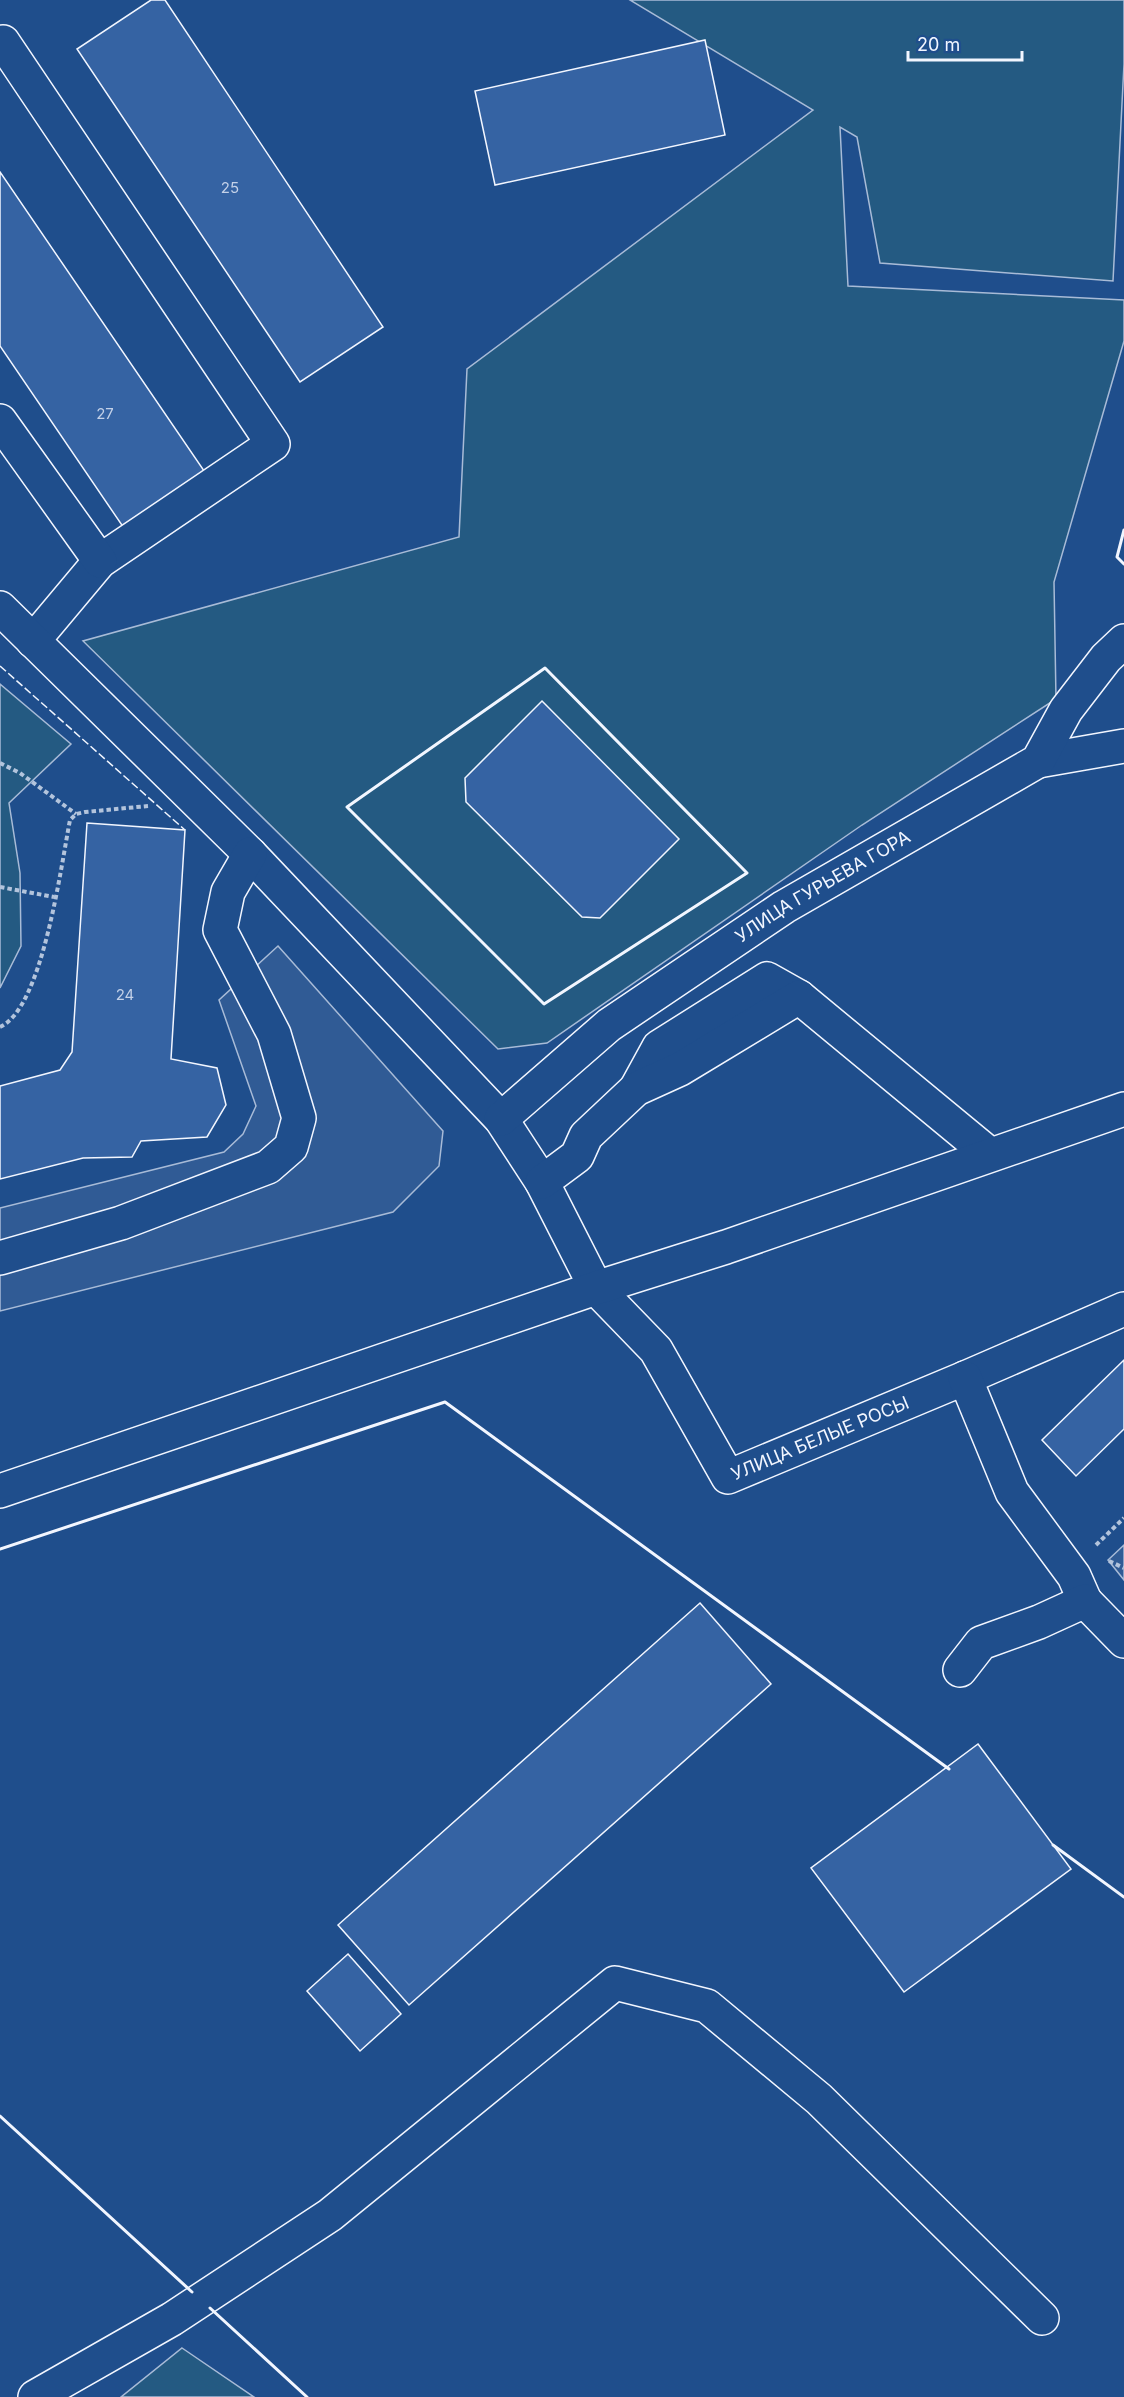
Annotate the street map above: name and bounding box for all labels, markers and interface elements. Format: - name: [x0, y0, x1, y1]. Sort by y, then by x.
- scale bar: [908, 24, 1022, 62]
- text: 20 m: [917, 34, 960, 55]
- house number: 25: [221, 178, 239, 197]
- house number: 27: [96, 404, 114, 423]
- street label: УЛИЦА ГУРЬЕВА ГОРА: [731, 826, 914, 947]
- house number: 24: [116, 985, 134, 1004]
- street label: УЛИЦА БЕЛЫЕ РОСЫ: [728, 1392, 912, 1485]

